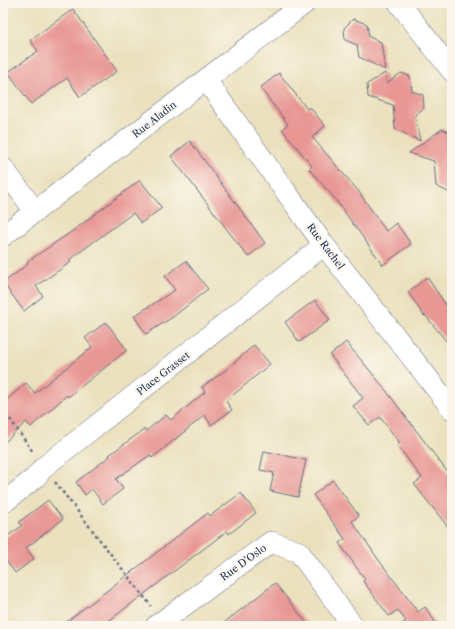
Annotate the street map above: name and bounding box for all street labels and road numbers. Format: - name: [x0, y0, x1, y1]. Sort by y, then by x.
- street label: Rue Aladin: [130, 98, 180, 141]
- street label: Rue Rachel: [304, 221, 347, 272]
- street label: Place Grasset: [134, 348, 193, 398]
- street label: Rue D'Oslo: [218, 541, 269, 583]

